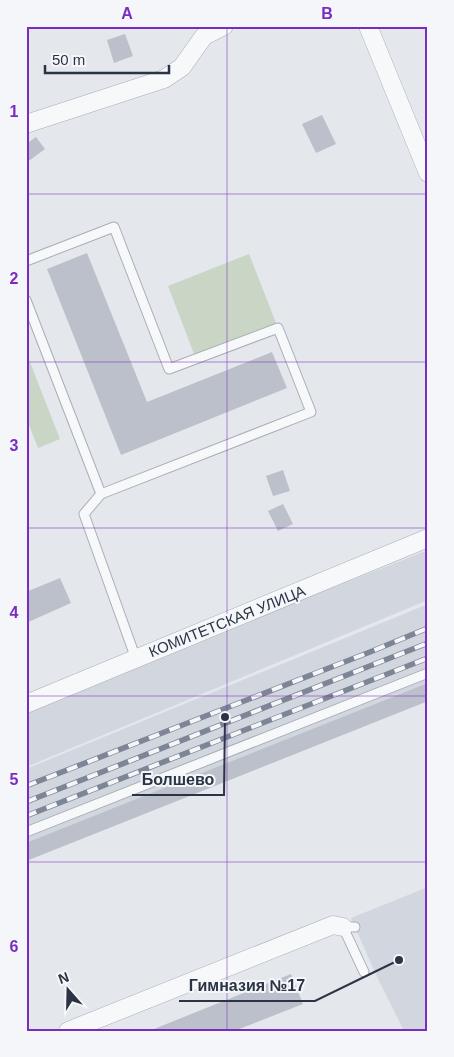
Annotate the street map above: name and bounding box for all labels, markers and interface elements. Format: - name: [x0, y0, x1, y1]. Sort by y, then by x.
- text: A: [121, 5, 133, 22]
- text: B: [321, 5, 333, 22]
- scale bar: [45, 42, 169, 74]
- text: 50 m: [52, 51, 85, 68]
- text: 1: [10, 103, 19, 120]
- text: 2: [10, 270, 19, 287]
- text: 3: [10, 437, 19, 454]
- street label: КОМИТЕТСКАЯ УЛИЦА: [146, 582, 308, 660]
- text: 4: [10, 604, 19, 621]
- callout: Болшево: [132, 764, 224, 795]
- text: 5: [10, 771, 19, 788]
- text: Болшево: [142, 771, 215, 788]
- text: 6: [10, 938, 19, 955]
- north arrow: [42, 964, 92, 1014]
- text: N: [56, 969, 71, 987]
- callout: Гимназия №17: [179, 970, 315, 1001]
- text: Гимназия №17: [189, 977, 305, 994]

